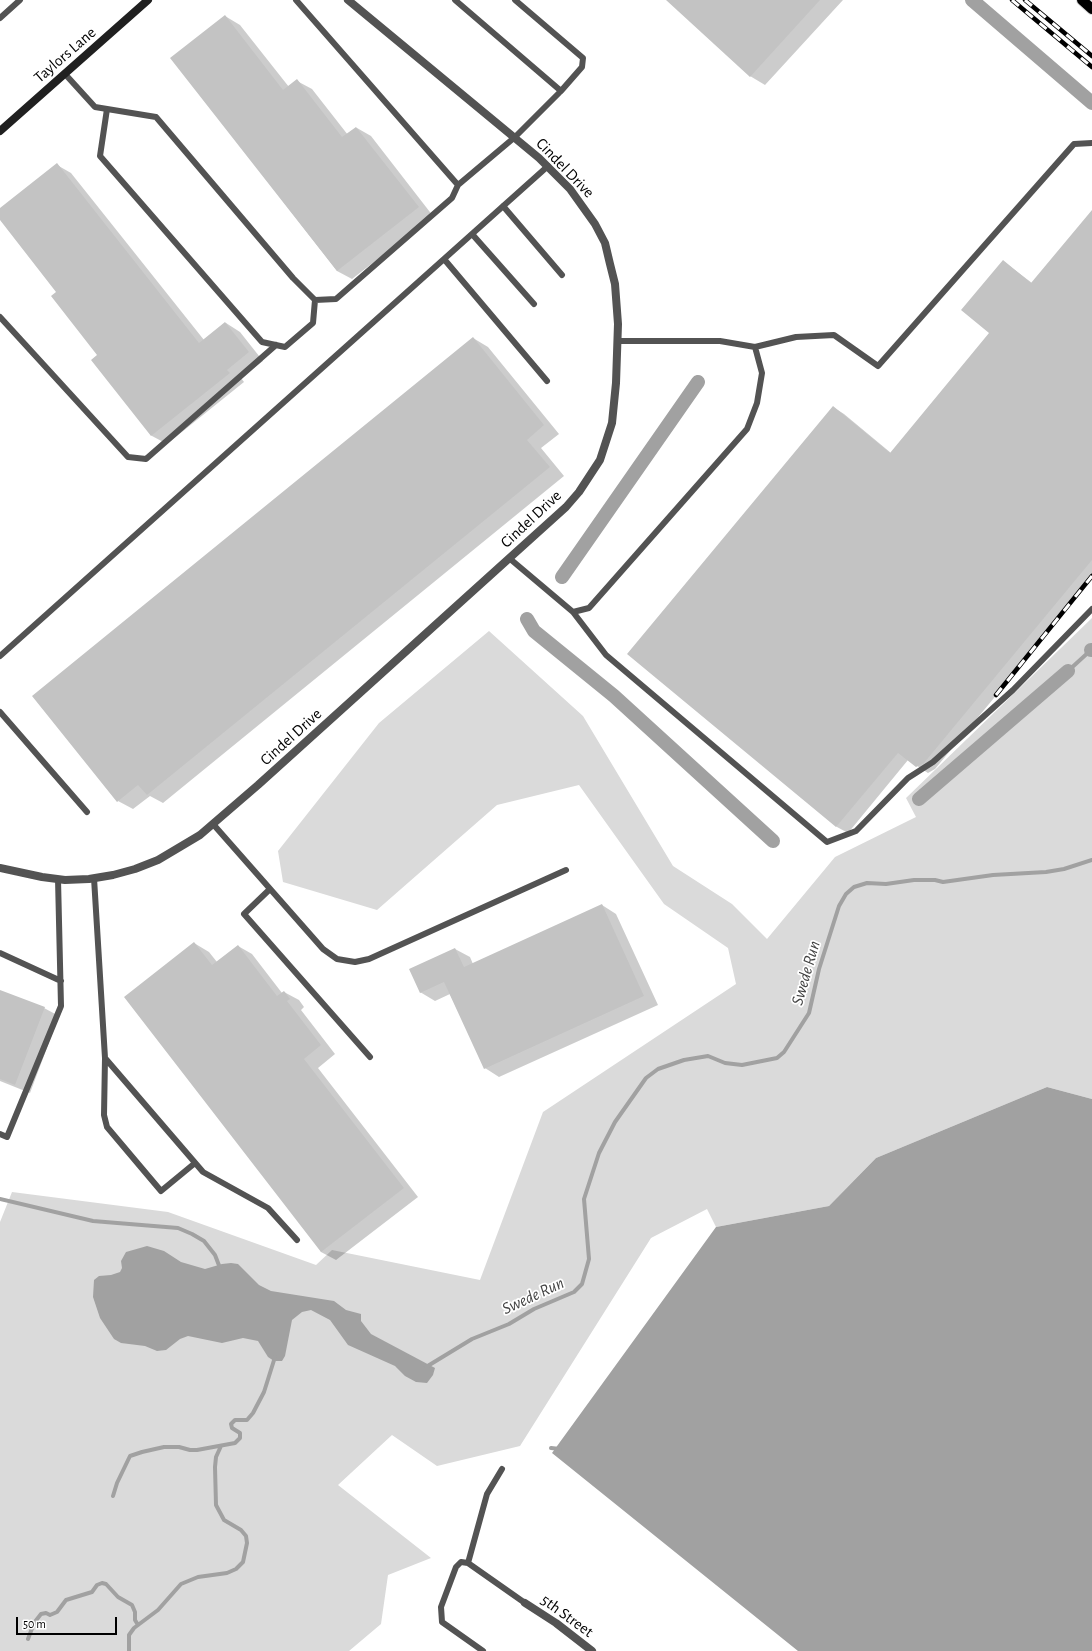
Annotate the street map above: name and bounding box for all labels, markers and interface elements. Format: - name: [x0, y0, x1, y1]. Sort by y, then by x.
- street label: Taylors Lane: [30, 23, 100, 87]
- street label: Cindel Drive: [532, 134, 598, 202]
- street label: Cindel Drive: [497, 486, 565, 552]
- street label: Cindel Drive: [256, 704, 326, 770]
- water label: Swede Run: [787, 938, 825, 1008]
- water label: Swede Run: [499, 1273, 567, 1319]
- street label: 5th Street: [537, 1590, 597, 1642]
- scale bar: [18, 1609, 119, 1635]
- text: 50 m: [23, 1618, 46, 1630]

